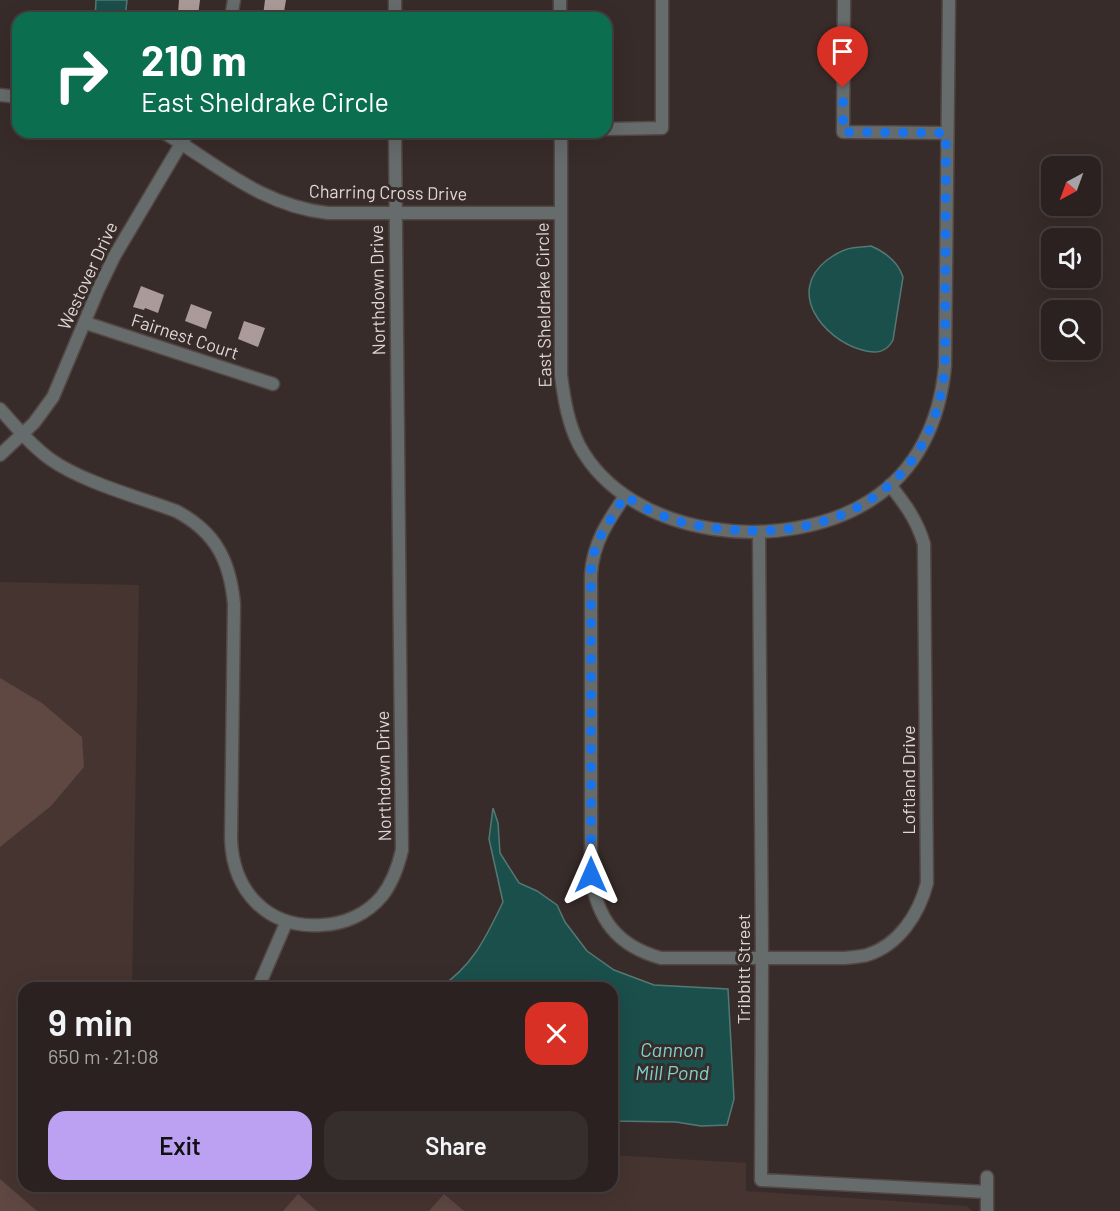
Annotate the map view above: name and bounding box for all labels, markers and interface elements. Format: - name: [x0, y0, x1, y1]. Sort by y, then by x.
- pin: [817, 26, 868, 88]
- text: 210 m: [141, 34, 247, 84]
- icon: arrive: [826, 35, 859, 68]
- icon: right: [42, 36, 120, 114]
- text: East Sheldrake Circle: [141, 85, 389, 117]
- north arrow: [1041, 156, 1101, 216]
- map controls: [1041, 156, 1101, 360]
- street label: Charring Cross Drive: [309, 180, 467, 204]
- street label: Westover Drive: [52, 218, 122, 333]
- street label: East Sheldrake Circle: [531, 222, 555, 388]
- street label: Northdown Drive: [365, 225, 389, 355]
- button: sound: [1041, 228, 1101, 288]
- button: search: [1041, 300, 1101, 360]
- street label: Fairnest Court: [129, 308, 242, 364]
- street label: Northdown Drive: [371, 711, 395, 841]
- street label: Loftland Drive: [897, 725, 919, 835]
- position arrow: [559, 843, 623, 907]
- street label: Tribbitt Street: [732, 914, 754, 1024]
- text: 9 min: [48, 1000, 133, 1043]
- button: close: [525, 1002, 588, 1065]
- water label: Cannon Mill Pond: [635, 1037, 710, 1084]
- text: 650 m · 21:08: [48, 1044, 159, 1068]
- button: Exit: [48, 1111, 312, 1180]
- button: Share: [324, 1111, 588, 1180]

